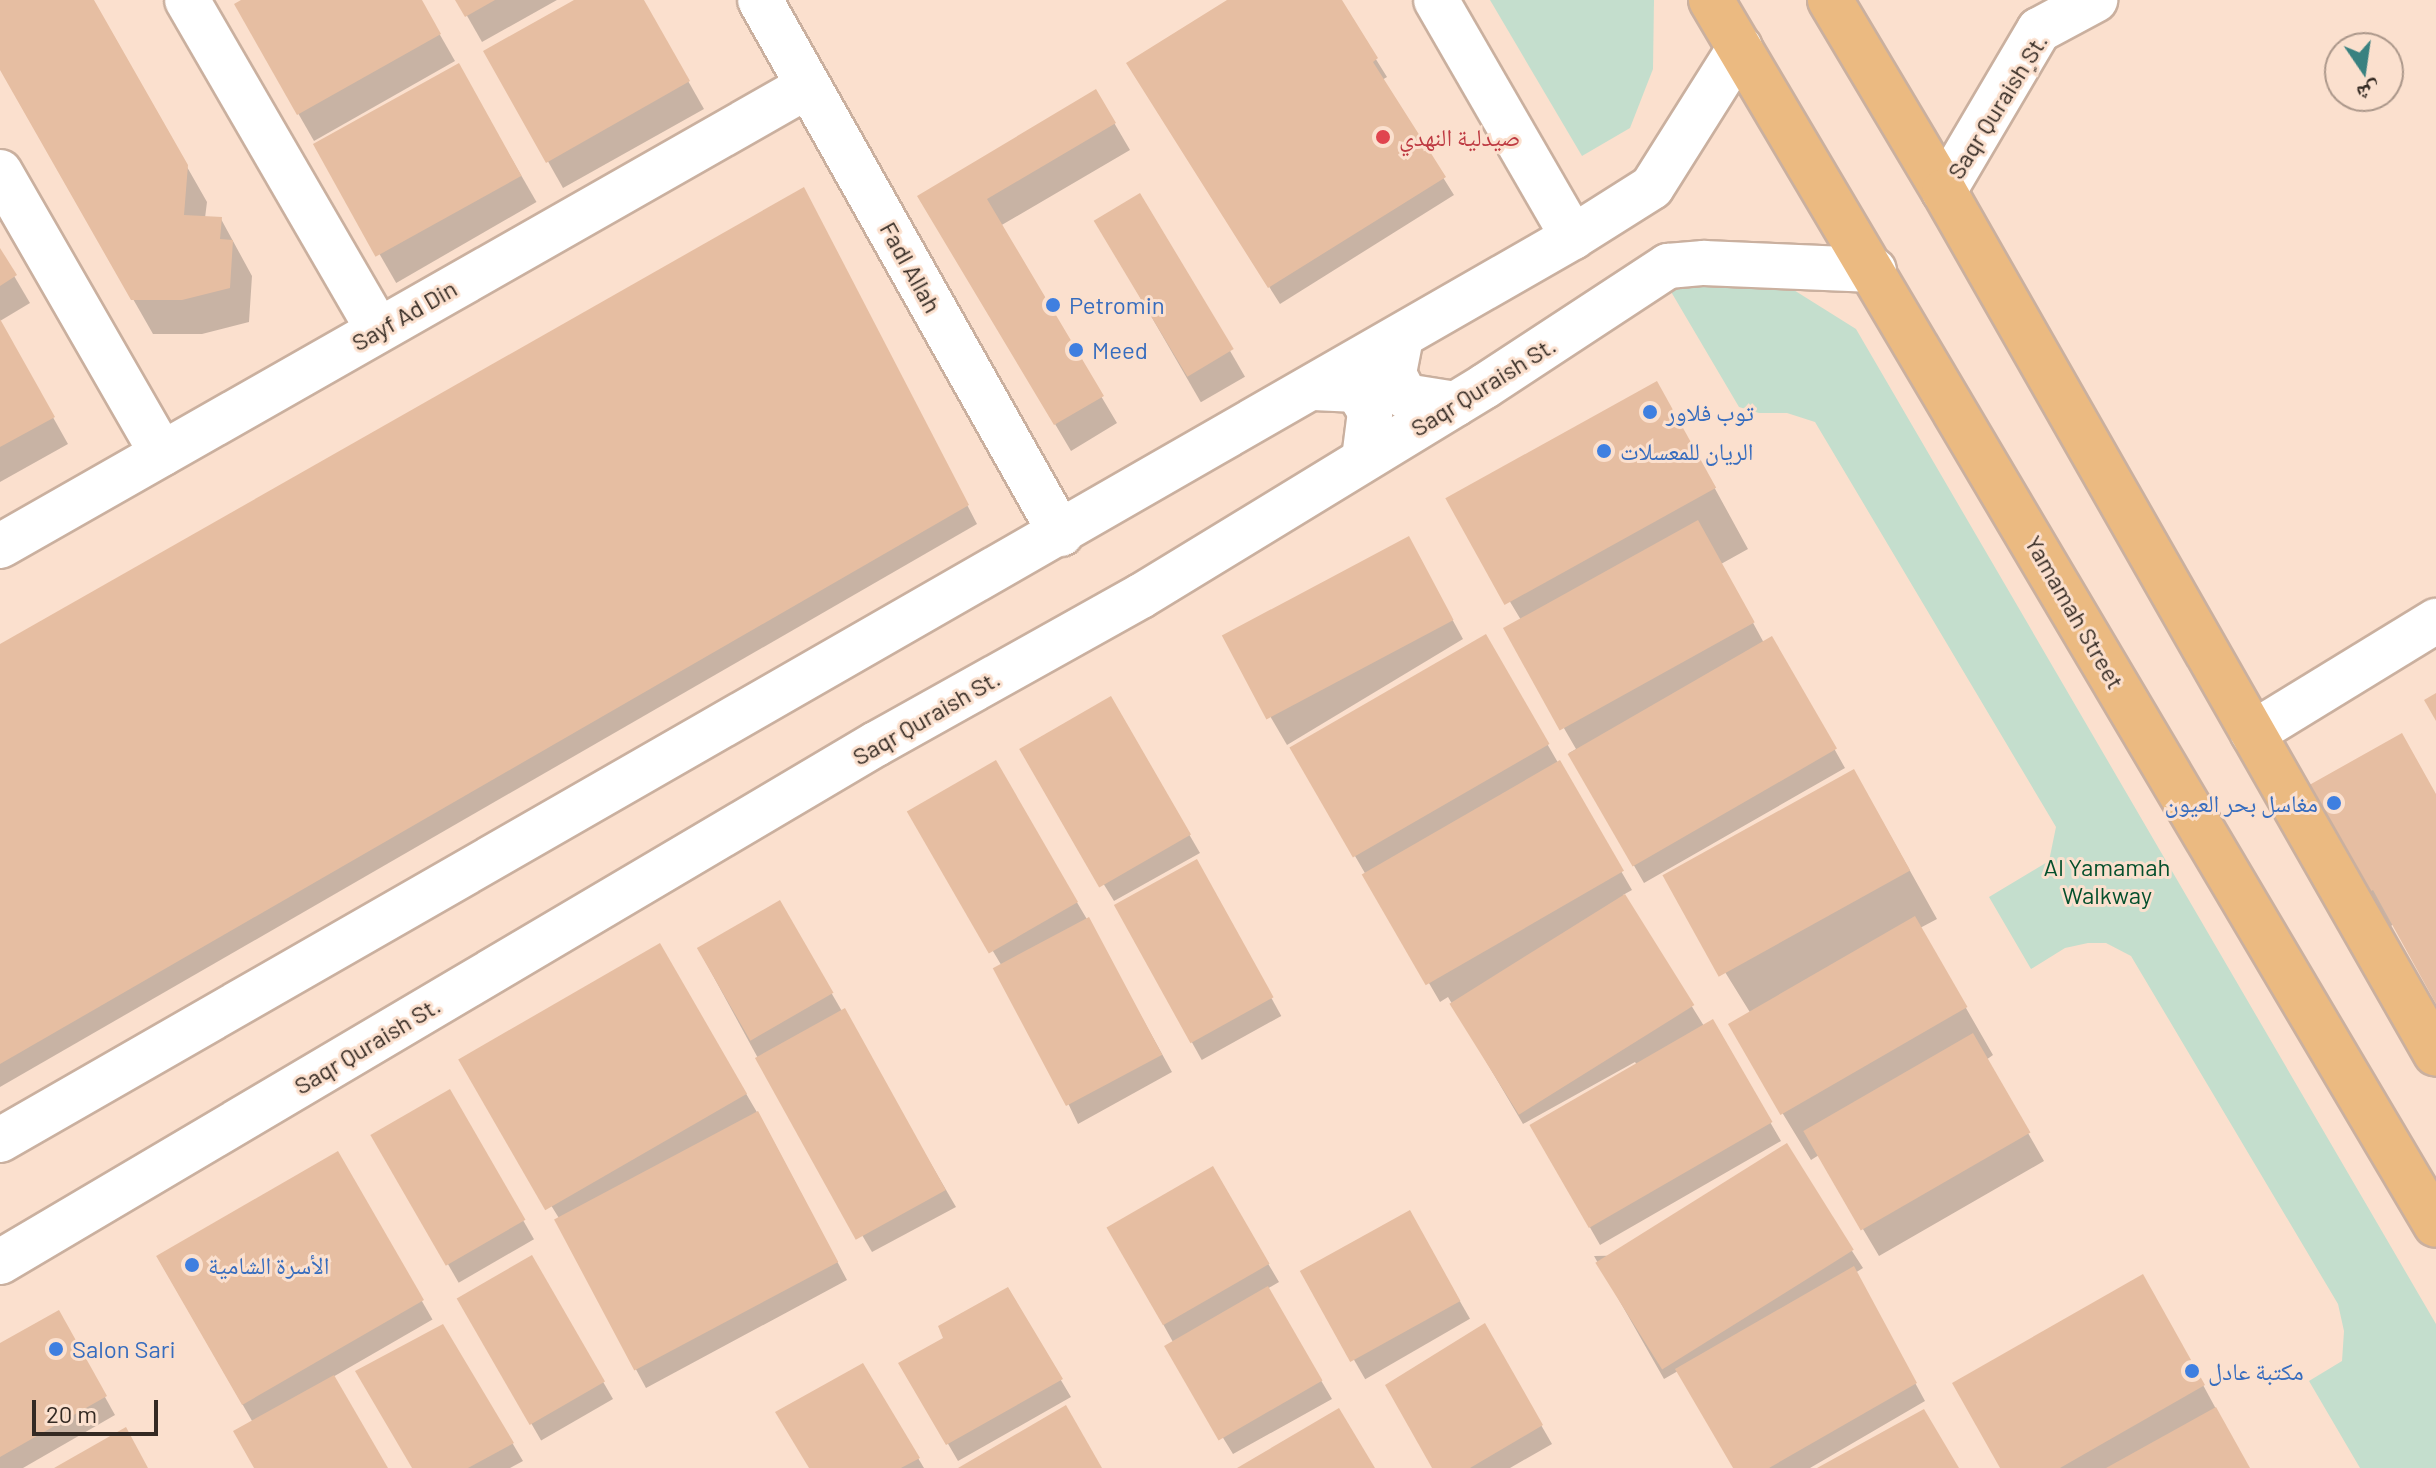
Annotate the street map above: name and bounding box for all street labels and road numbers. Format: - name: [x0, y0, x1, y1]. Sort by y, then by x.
- street label: Saqr Quraish ٍSt.: [1941, 28, 2053, 184]
- street label: Fadl Allah: [874, 217, 948, 317]
- street label: Sayf Ad Din: [346, 273, 462, 357]
- street label: Saqr Quraish St.: [1405, 330, 1561, 442]
- street label: Yamamah Street: [2019, 530, 2131, 694]
- street label: Saqr Quraish St.: [847, 663, 1005, 771]
- street label: Saqr Quraish St.: [289, 990, 445, 1100]

